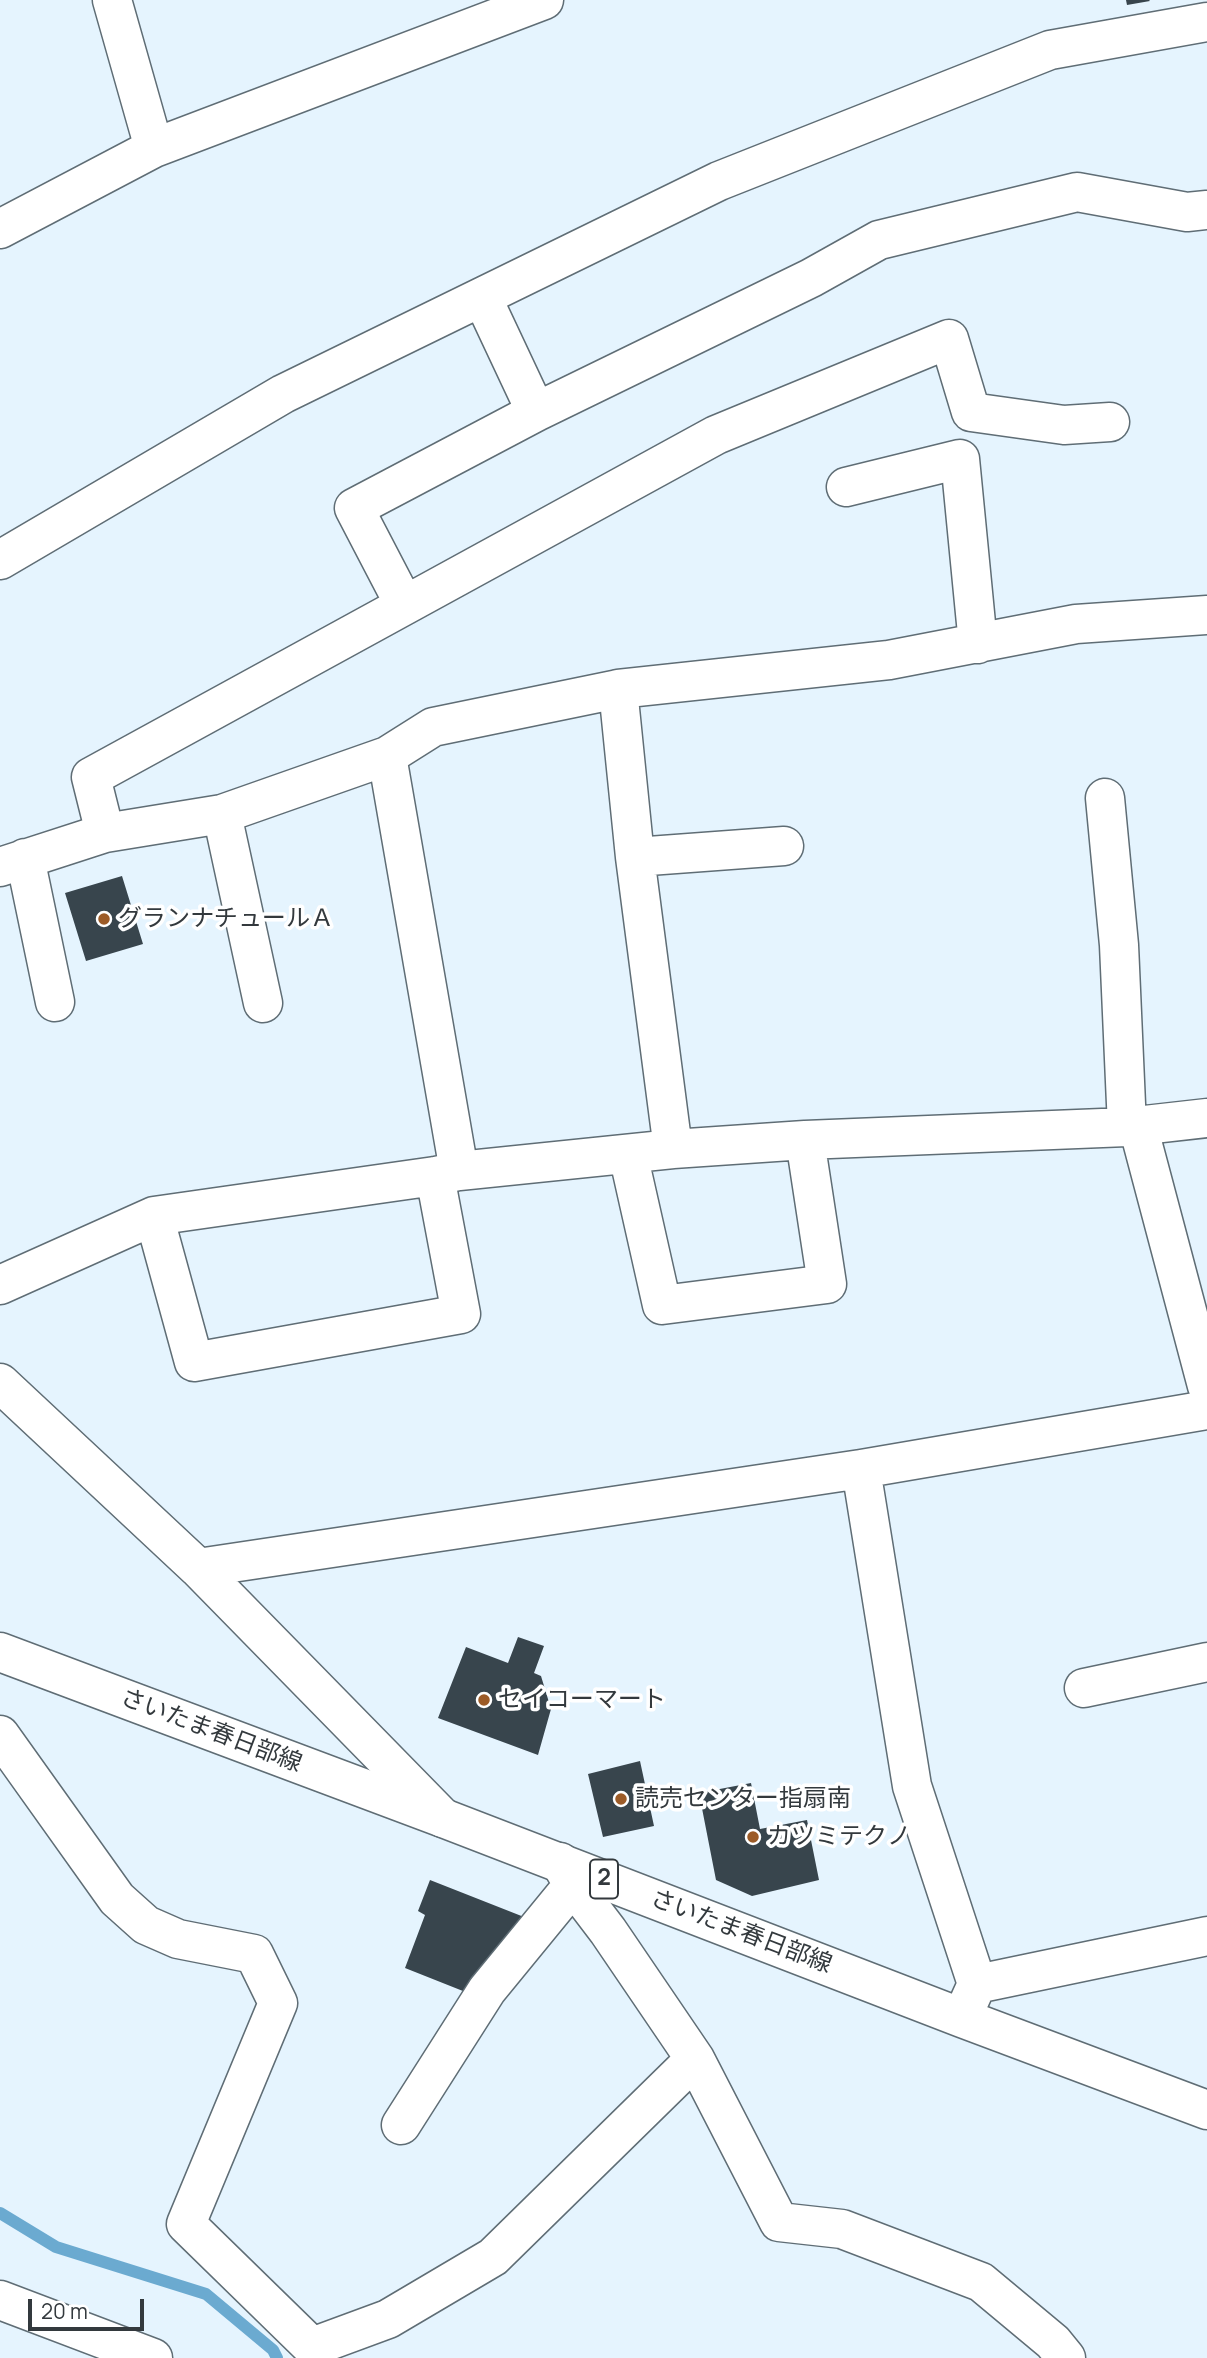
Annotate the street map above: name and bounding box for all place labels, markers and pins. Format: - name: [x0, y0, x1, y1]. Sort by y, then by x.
- place label: グランナチュールＡ: [118, 905, 334, 933]
- marker: グランナチュールＡ: [96, 911, 112, 927]
- place label: セイコーマート: [498, 1686, 666, 1714]
- marker: セイコーマート: [476, 1692, 492, 1708]
- place label: 読売センター指扇南: [635, 1785, 851, 1813]
- marker: 読売センター指扇南: [613, 1791, 629, 1807]
- place label: カツミテクノ: [767, 1823, 911, 1851]
- marker: カツミテクノ: [745, 1829, 761, 1845]

